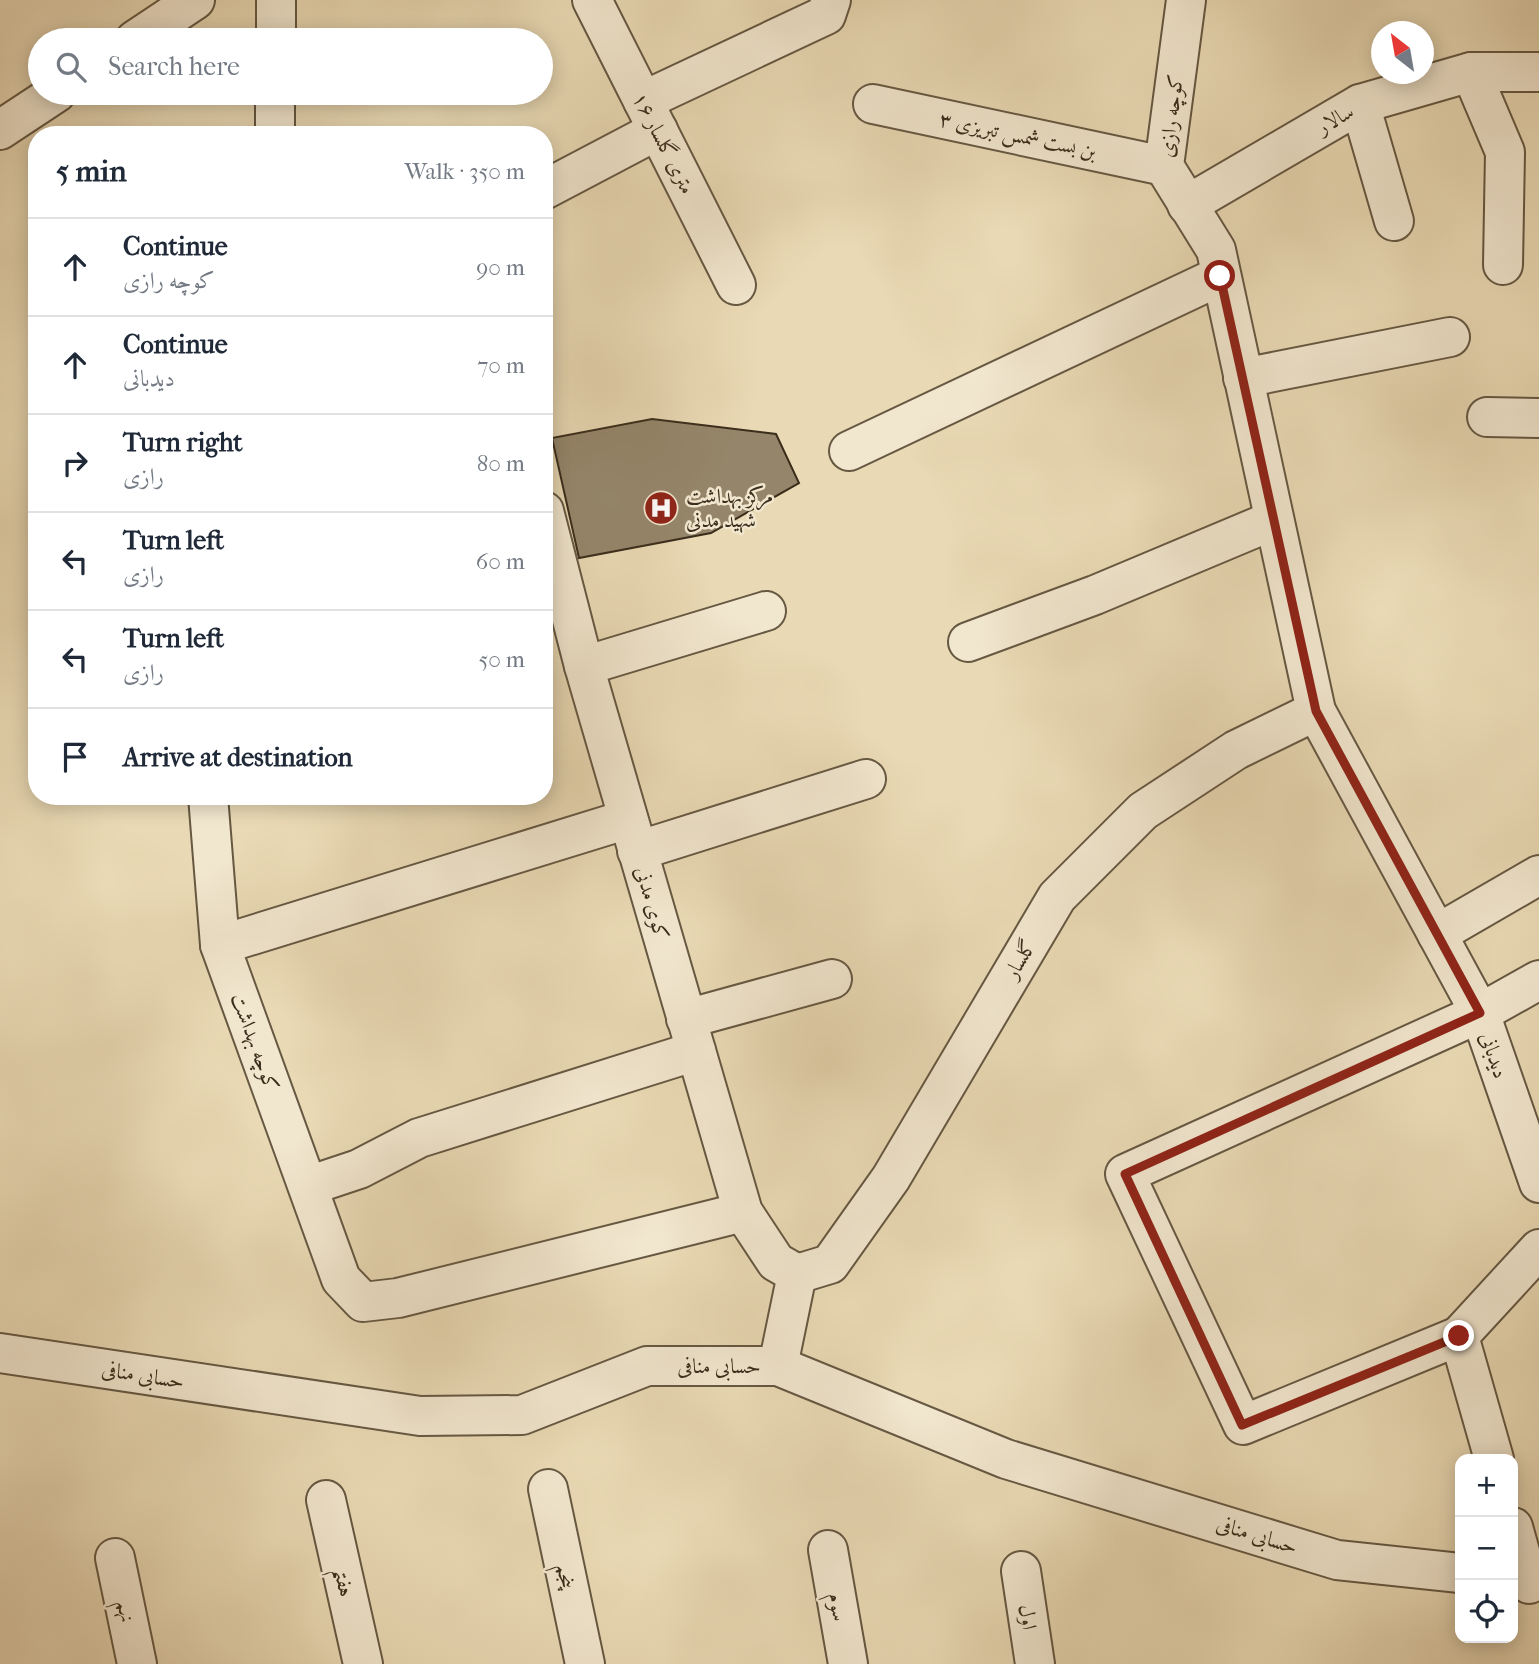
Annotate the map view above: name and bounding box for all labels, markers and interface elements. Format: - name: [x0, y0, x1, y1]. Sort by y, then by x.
- north arrow: [1371, 21, 1434, 84]
- search box: [28, 28, 553, 105]
- icon: search: [52, 48, 90, 86]
- text: Search here: [108, 51, 240, 82]
- street label: کوچه رازی: [1154, 73, 1190, 159]
- street label: ۱۶ متری گلسار: [628, 88, 701, 198]
- street label: سالار: [1311, 99, 1358, 140]
- street label: بن بست شمس تبریزی ۳: [937, 107, 1099, 165]
- text: 5 min: [56, 154, 127, 189]
- text: Walk · 350 m: [405, 158, 525, 185]
- text: Continue: [123, 231, 228, 262]
- icon: ahead: [56, 248, 94, 286]
- text: 90 m: [476, 254, 525, 281]
- route start: [1204, 260, 1235, 291]
- text: کوچه رازی: [123, 267, 215, 294]
- text: Continue: [123, 329, 228, 360]
- icon: ahead: [56, 346, 94, 384]
- text: 70 m: [477, 352, 525, 379]
- text: دیدبانی: [123, 365, 175, 392]
- text: Turn right: [123, 427, 243, 458]
- icon: right: [56, 444, 94, 482]
- text: 80 m: [477, 450, 525, 477]
- text: رازی: [123, 463, 164, 490]
- place label: مرکز بهداشت شهید مدنی: [686, 484, 773, 534]
- hospital icon: مرکز بهداشت شهید مدنی: [642, 489, 680, 527]
- text: Turn left: [123, 525, 224, 556]
- icon: left: [56, 542, 94, 580]
- text: 60 m: [476, 548, 525, 575]
- text: رازی: [123, 561, 164, 588]
- text: Turn left: [123, 623, 224, 654]
- icon: left: [56, 640, 94, 678]
- text: 50 m: [478, 646, 525, 673]
- text: رازی: [123, 659, 164, 686]
- icon: arrive: [56, 738, 94, 776]
- text: Arrive at destination: [123, 742, 353, 773]
- street label: کوی مدنی: [629, 864, 674, 943]
- street label: گلسار: [997, 935, 1041, 985]
- street label: کوچه بهداشت: [224, 990, 284, 1095]
- street label: دیدبانی: [1474, 1029, 1513, 1082]
- route end: [1443, 1320, 1474, 1351]
- street label: حسابی منافی: [677, 1354, 761, 1381]
- street label: حسابی منافی: [99, 1357, 186, 1396]
- map controls: [1455, 1454, 1518, 1643]
- button: +: [1455, 1454, 1518, 1517]
- street label: حسابی منافی: [1213, 1511, 1300, 1562]
- button: −: [1455, 1517, 1518, 1580]
- street label: پنجم: [544, 1561, 581, 1594]
- street label: هفتم: [320, 1565, 359, 1601]
- button: locate: [1455, 1580, 1518, 1643]
- street label: سوم: [818, 1591, 852, 1624]
- street label: نهم: [104, 1598, 140, 1626]
- street label: اول: [1014, 1602, 1042, 1632]

